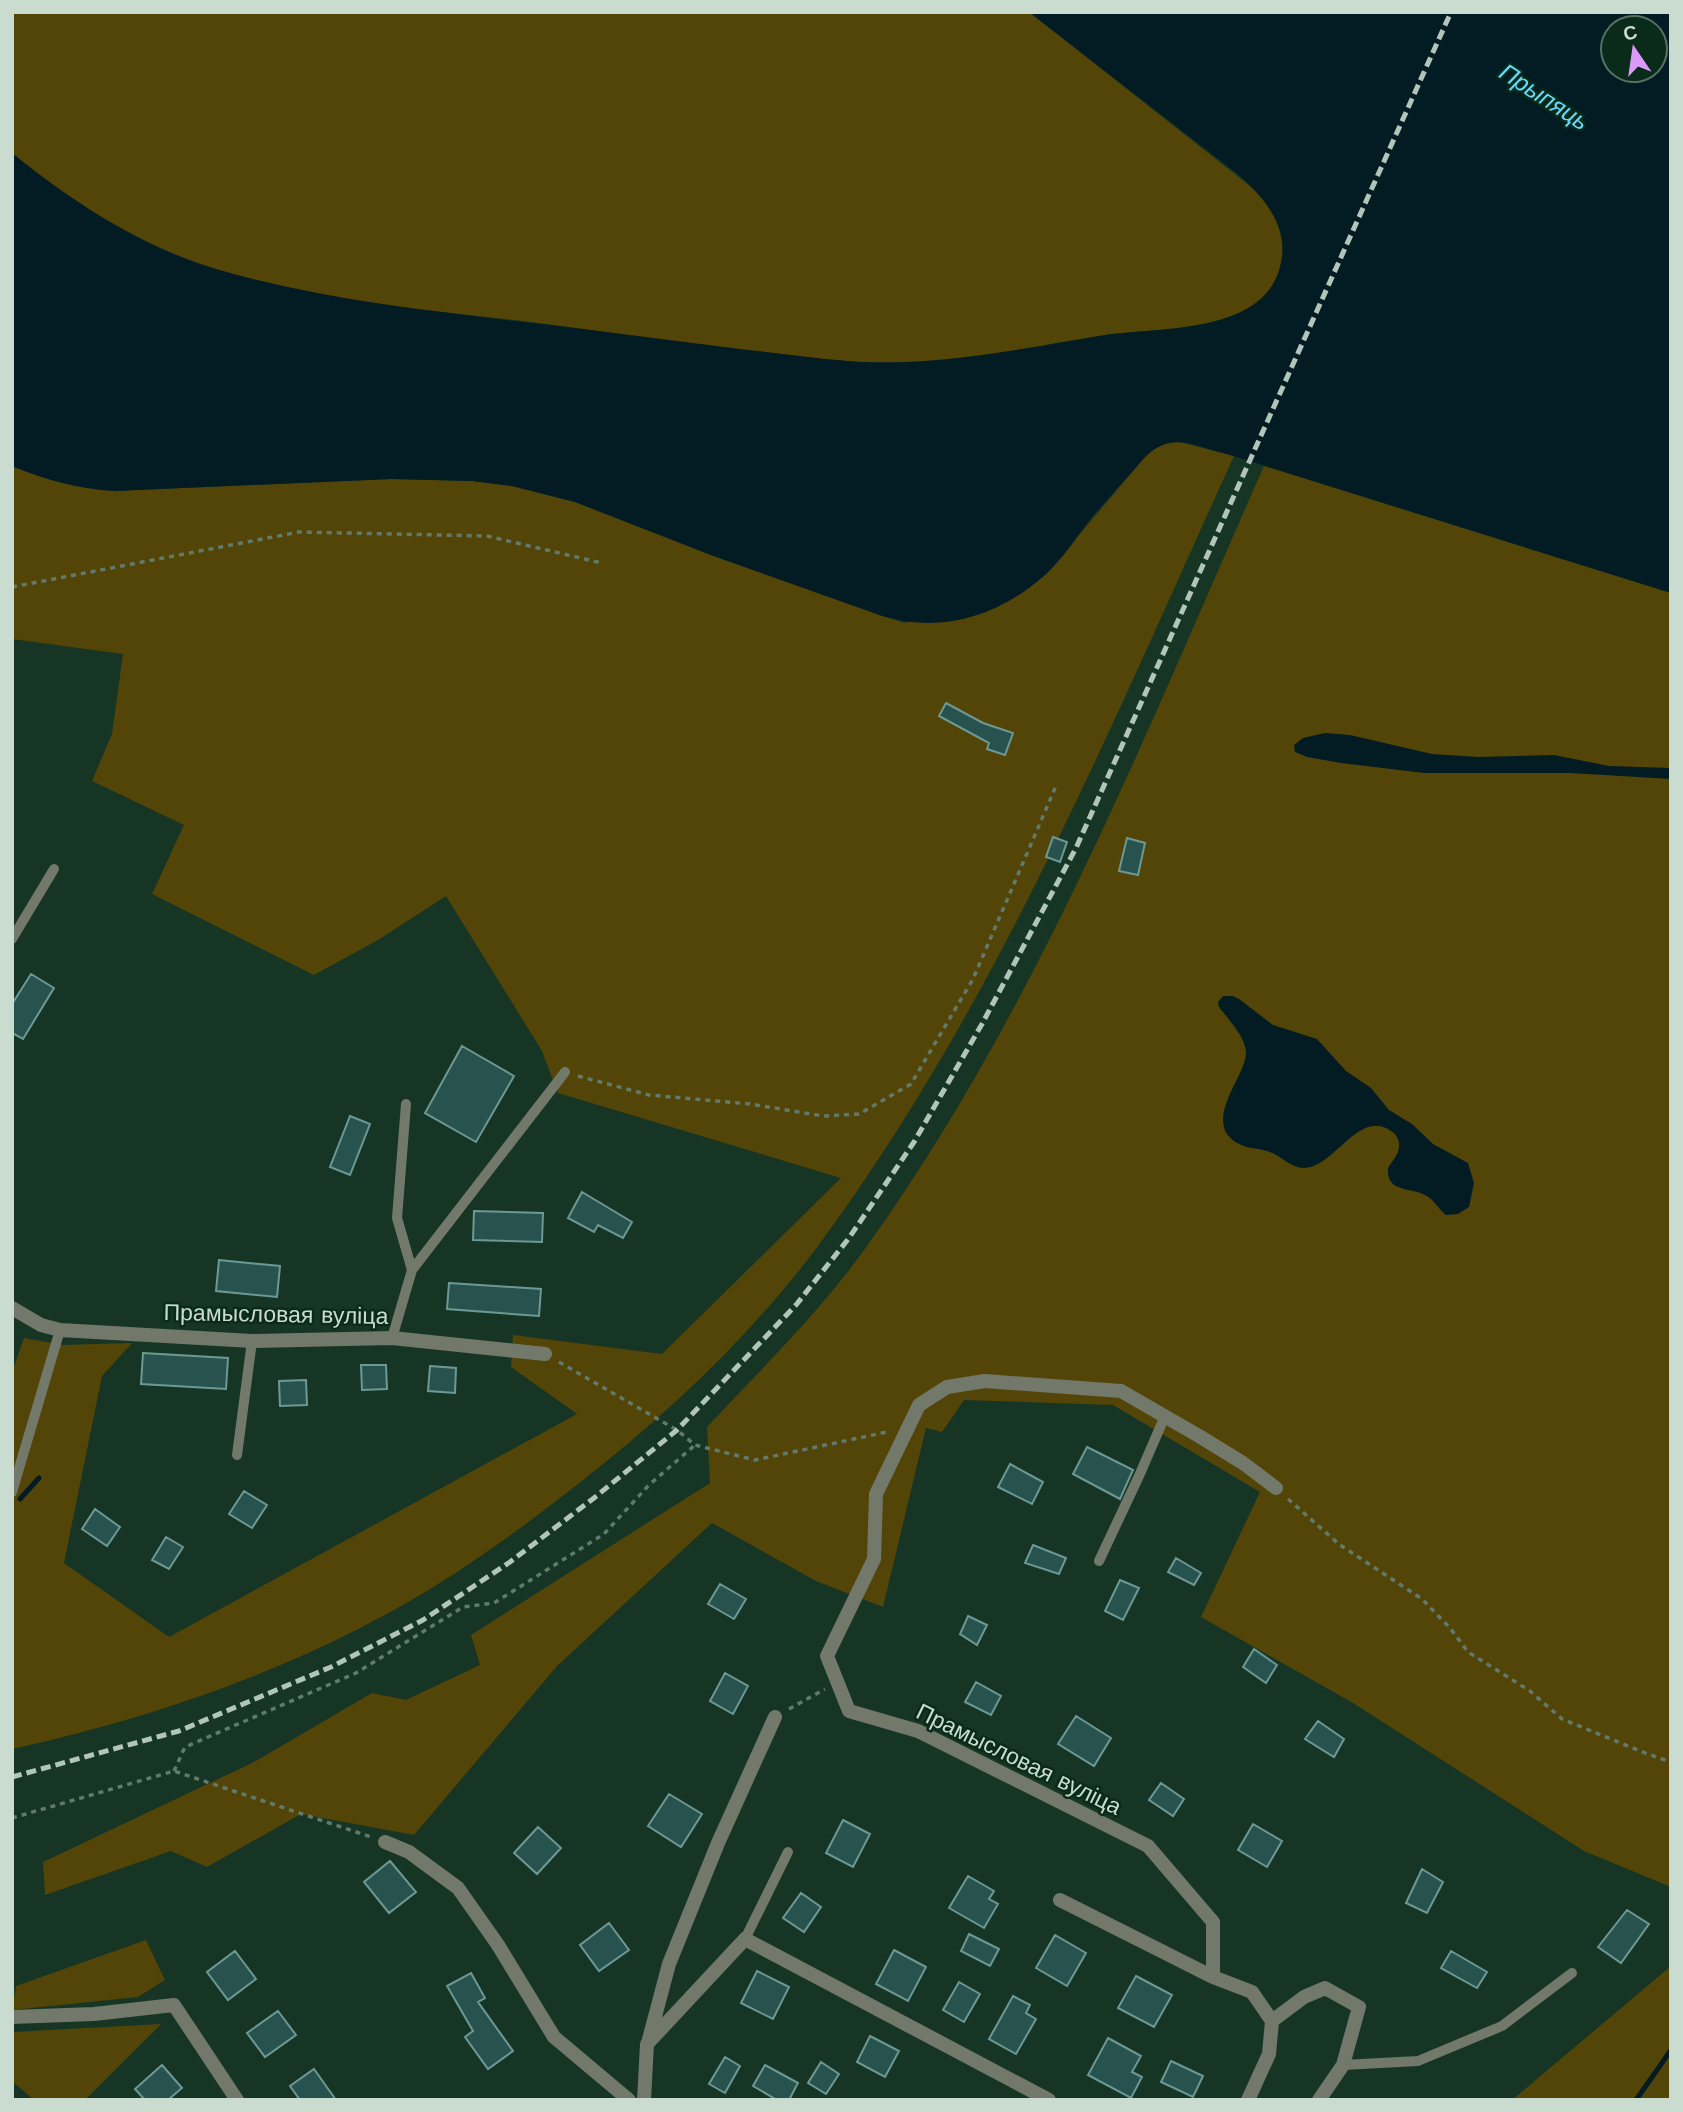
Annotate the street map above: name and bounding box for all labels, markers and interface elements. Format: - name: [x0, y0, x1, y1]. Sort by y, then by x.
- north arrow: [1599, 14, 1669, 84]
- text: С: [1621, 20, 1640, 46]
- water label: Прыпяць: [1494, 58, 1594, 136]
- street label: Прамысловая вуліца: [163, 1299, 389, 1330]
- street label: Прамысловая вуліца: [912, 1698, 1126, 1821]

